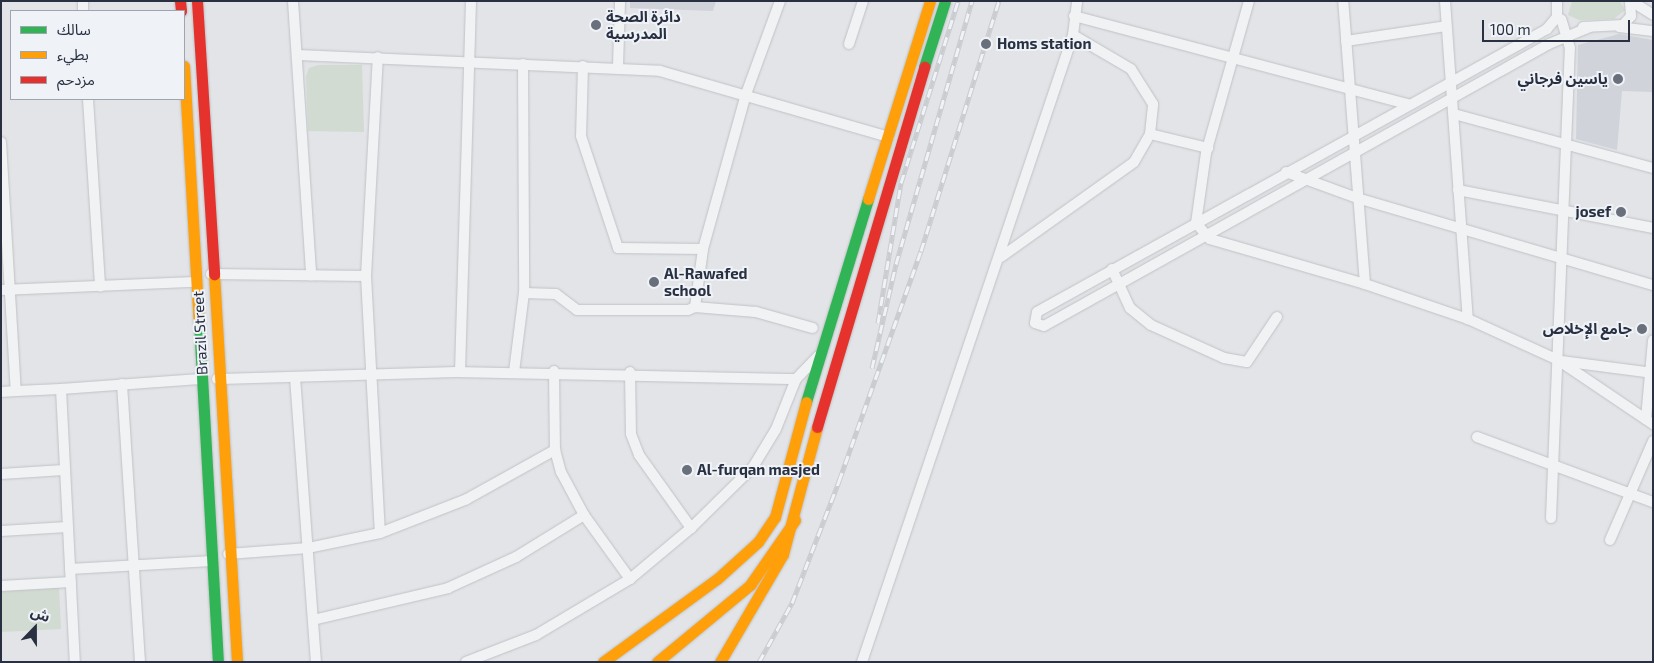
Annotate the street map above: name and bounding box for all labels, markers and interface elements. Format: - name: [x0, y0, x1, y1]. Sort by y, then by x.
- place label: دائرة الصحة المدرسية: [606, 7, 681, 42]
- legend: [10, 10, 185, 100]
- scale bar: [1484, 10, 1632, 42]
- marker: دائرة الصحة المدرسية: [590, 19, 602, 31]
- text: سالك: [57, 20, 91, 38]
- text: 100 m: [1490, 20, 1531, 38]
- place label: Homs station: [997, 35, 1091, 53]
- marker: Homs station: [979, 37, 993, 51]
- text: بطيء: [57, 45, 89, 63]
- text: مزدحم: [57, 70, 95, 88]
- place label: ياسين فرجاني: [1517, 70, 1608, 88]
- marker: ياسين فرجاني: [1612, 73, 1624, 85]
- place label: josef: [1576, 203, 1611, 221]
- marker: josef: [1615, 206, 1627, 218]
- place label: Al-Rawafed school: [664, 264, 748, 299]
- marker: Al-Rawafed school: [648, 276, 660, 288]
- street label: Brazil Street: [189, 290, 211, 376]
- place label: جامع الإخلاص: [1543, 320, 1632, 338]
- marker: جامع الإخلاص: [1636, 323, 1648, 335]
- place label: Al-furqan masjed: [697, 461, 820, 479]
- marker: Al-furqan masjed: [681, 464, 693, 476]
- text: ش: [29, 602, 53, 625]
- north arrow: [10, 603, 60, 653]

